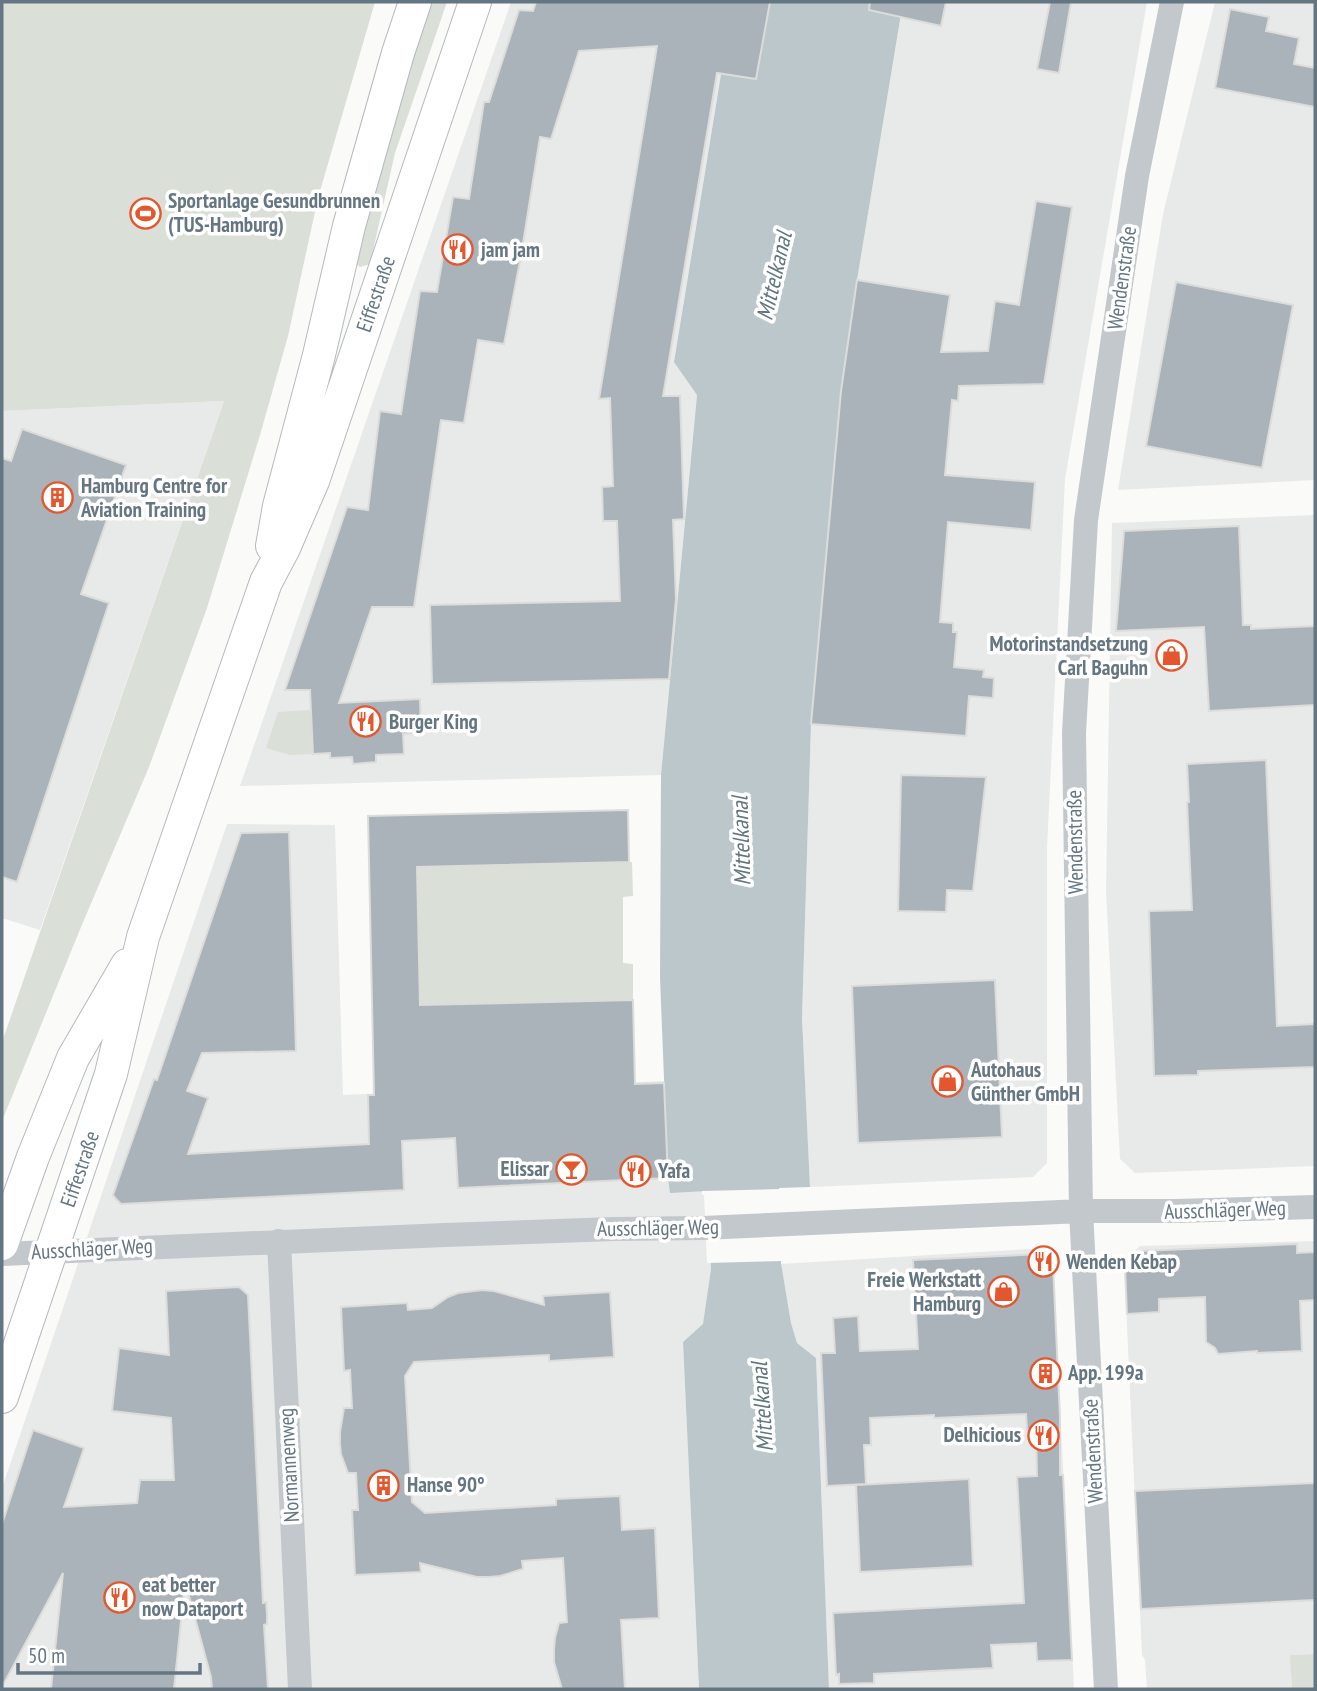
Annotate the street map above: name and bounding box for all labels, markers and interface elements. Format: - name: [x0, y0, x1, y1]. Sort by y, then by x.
- place label: Sportanlage Gesundbrunnen (TUS-Hamburg): [168, 187, 380, 238]
- sports icon: Sportanlage Gesundbrunnen (TUS-Hamburg): [128, 196, 162, 230]
- street label: Wendenstraße: [1101, 224, 1142, 331]
- water label: Mittelkanal: [749, 226, 798, 323]
- restaurant icon: jam jam: [441, 233, 475, 267]
- place label: jam jam: [480, 236, 540, 263]
- street label: Eiffestraße: [350, 252, 401, 335]
- place label: Hamburg Centre for Aviation Training: [80, 472, 228, 523]
- building icon: Hamburg Centre for Aviation Training: [41, 481, 75, 515]
- place label: Motorinstandsetzung Carl Baguhn: [989, 630, 1148, 681]
- shop icon: Motorinstandsetzung Carl Baguhn: [1154, 639, 1188, 673]
- restaurant icon: Burger King: [349, 705, 383, 739]
- place label: Burger King: [389, 708, 478, 735]
- street label: Wendenstraße: [1060, 790, 1089, 894]
- water label: Mittelkanal: [724, 793, 757, 886]
- place label: Autohaus Günther GmbH: [970, 1056, 1080, 1107]
- shop icon: Autohaus Günther GmbH: [931, 1065, 965, 1099]
- street label: Eiffestraße: [54, 1127, 105, 1210]
- bar icon: Elissar: [555, 1152, 589, 1186]
- restaurant icon: Yafa: [618, 1154, 652, 1188]
- place label: Elissar: [501, 1155, 550, 1182]
- place label: Yafa: [657, 1157, 690, 1184]
- street label: Ausschläger Weg: [1164, 1194, 1286, 1225]
- street label: Ausschläger Weg: [597, 1213, 719, 1242]
- street label: Ausschläger Weg: [30, 1232, 154, 1265]
- restaurant icon: Wenden Kebap: [1026, 1245, 1060, 1279]
- place label: Wenden Kebap: [1065, 1248, 1177, 1275]
- place label: Freie Werkstatt Hamburg: [867, 1266, 981, 1317]
- shop icon: Freie Werkstatt Hamburg: [987, 1275, 1021, 1309]
- building icon: App. 199a: [1028, 1356, 1062, 1390]
- water label: Mittelkanal: [744, 1359, 779, 1453]
- place label: App. 199a: [1067, 1359, 1144, 1386]
- street label: Wendenstraße: [1076, 1398, 1109, 1504]
- street label: Normannenweg: [272, 1407, 305, 1523]
- restaurant icon: Delhicious: [1027, 1418, 1061, 1452]
- place label: Delhicious: [943, 1421, 1021, 1448]
- building icon: Hanse 90°: [367, 1468, 401, 1502]
- place label: Hanse 90°: [407, 1471, 485, 1498]
- place label: eat better now Dataport: [142, 1571, 243, 1622]
- restaurant icon: eat better now Dataport: [102, 1580, 136, 1614]
- scale bar: [18, 1632, 200, 1676]
- text: 50 m: [28, 1642, 65, 1669]

